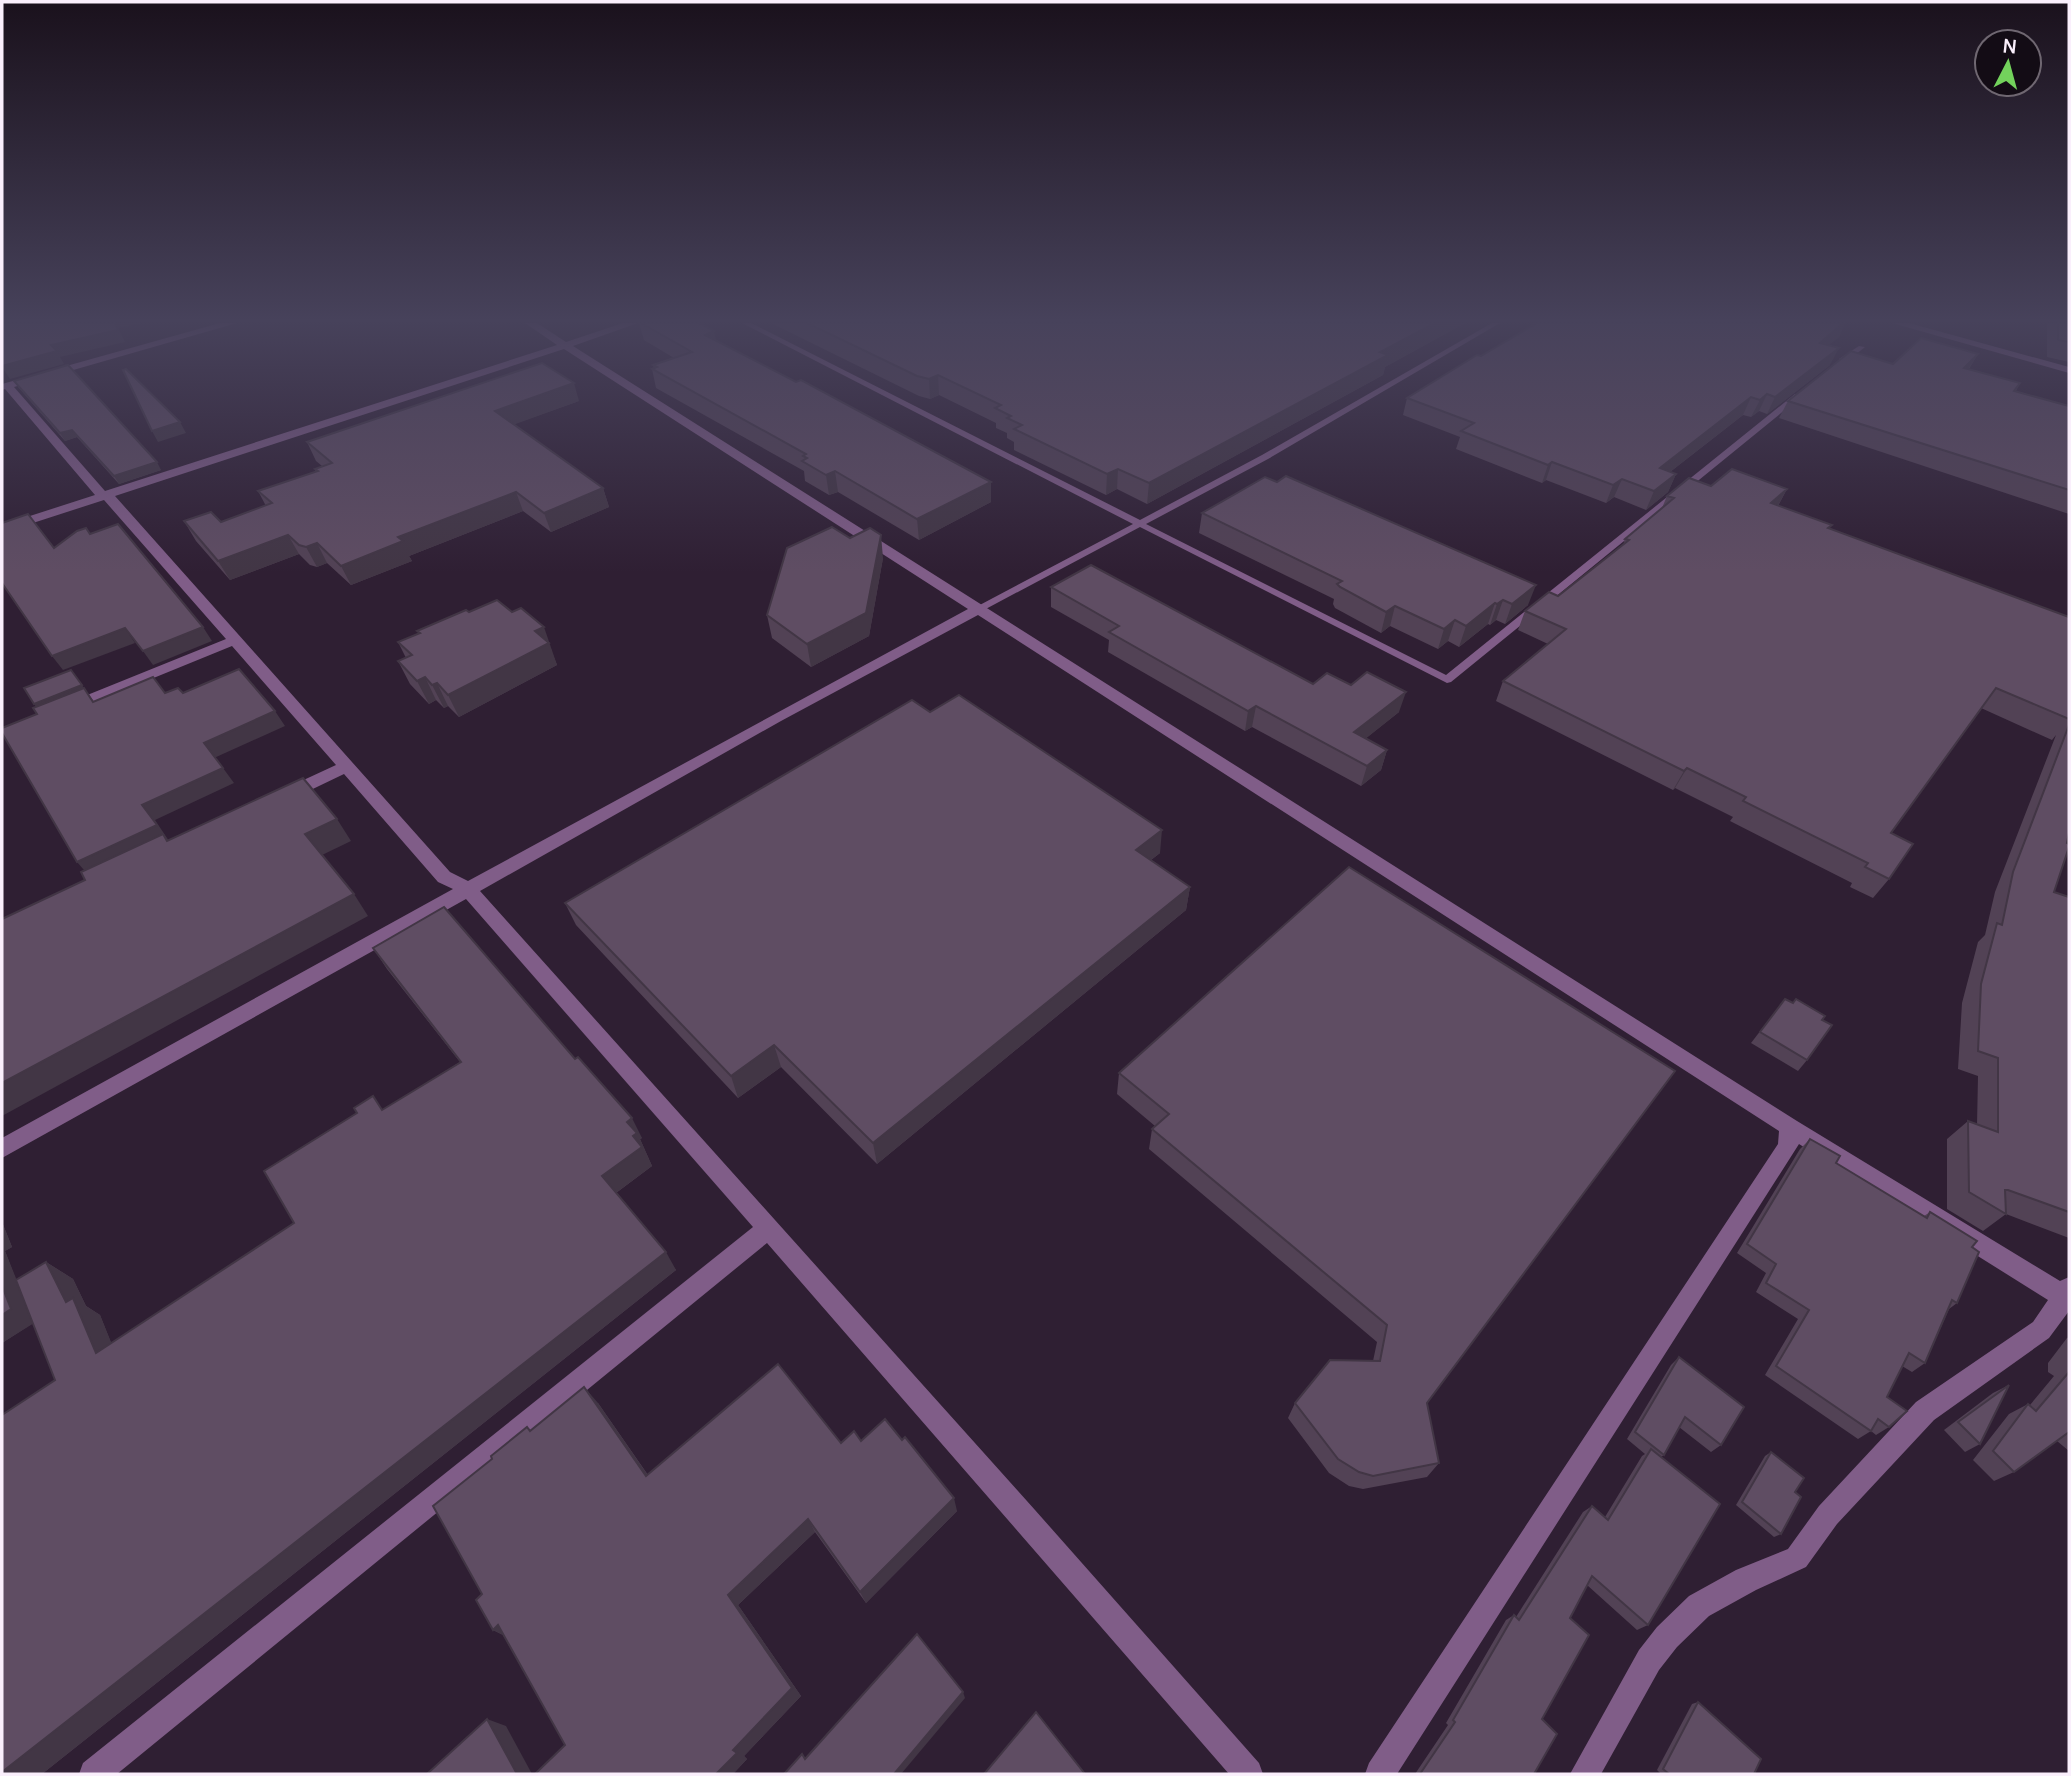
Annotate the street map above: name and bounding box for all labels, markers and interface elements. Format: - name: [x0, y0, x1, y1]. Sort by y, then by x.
- north arrow: [1973, 28, 2043, 98]
- text: N: [2002, 32, 2018, 60]

